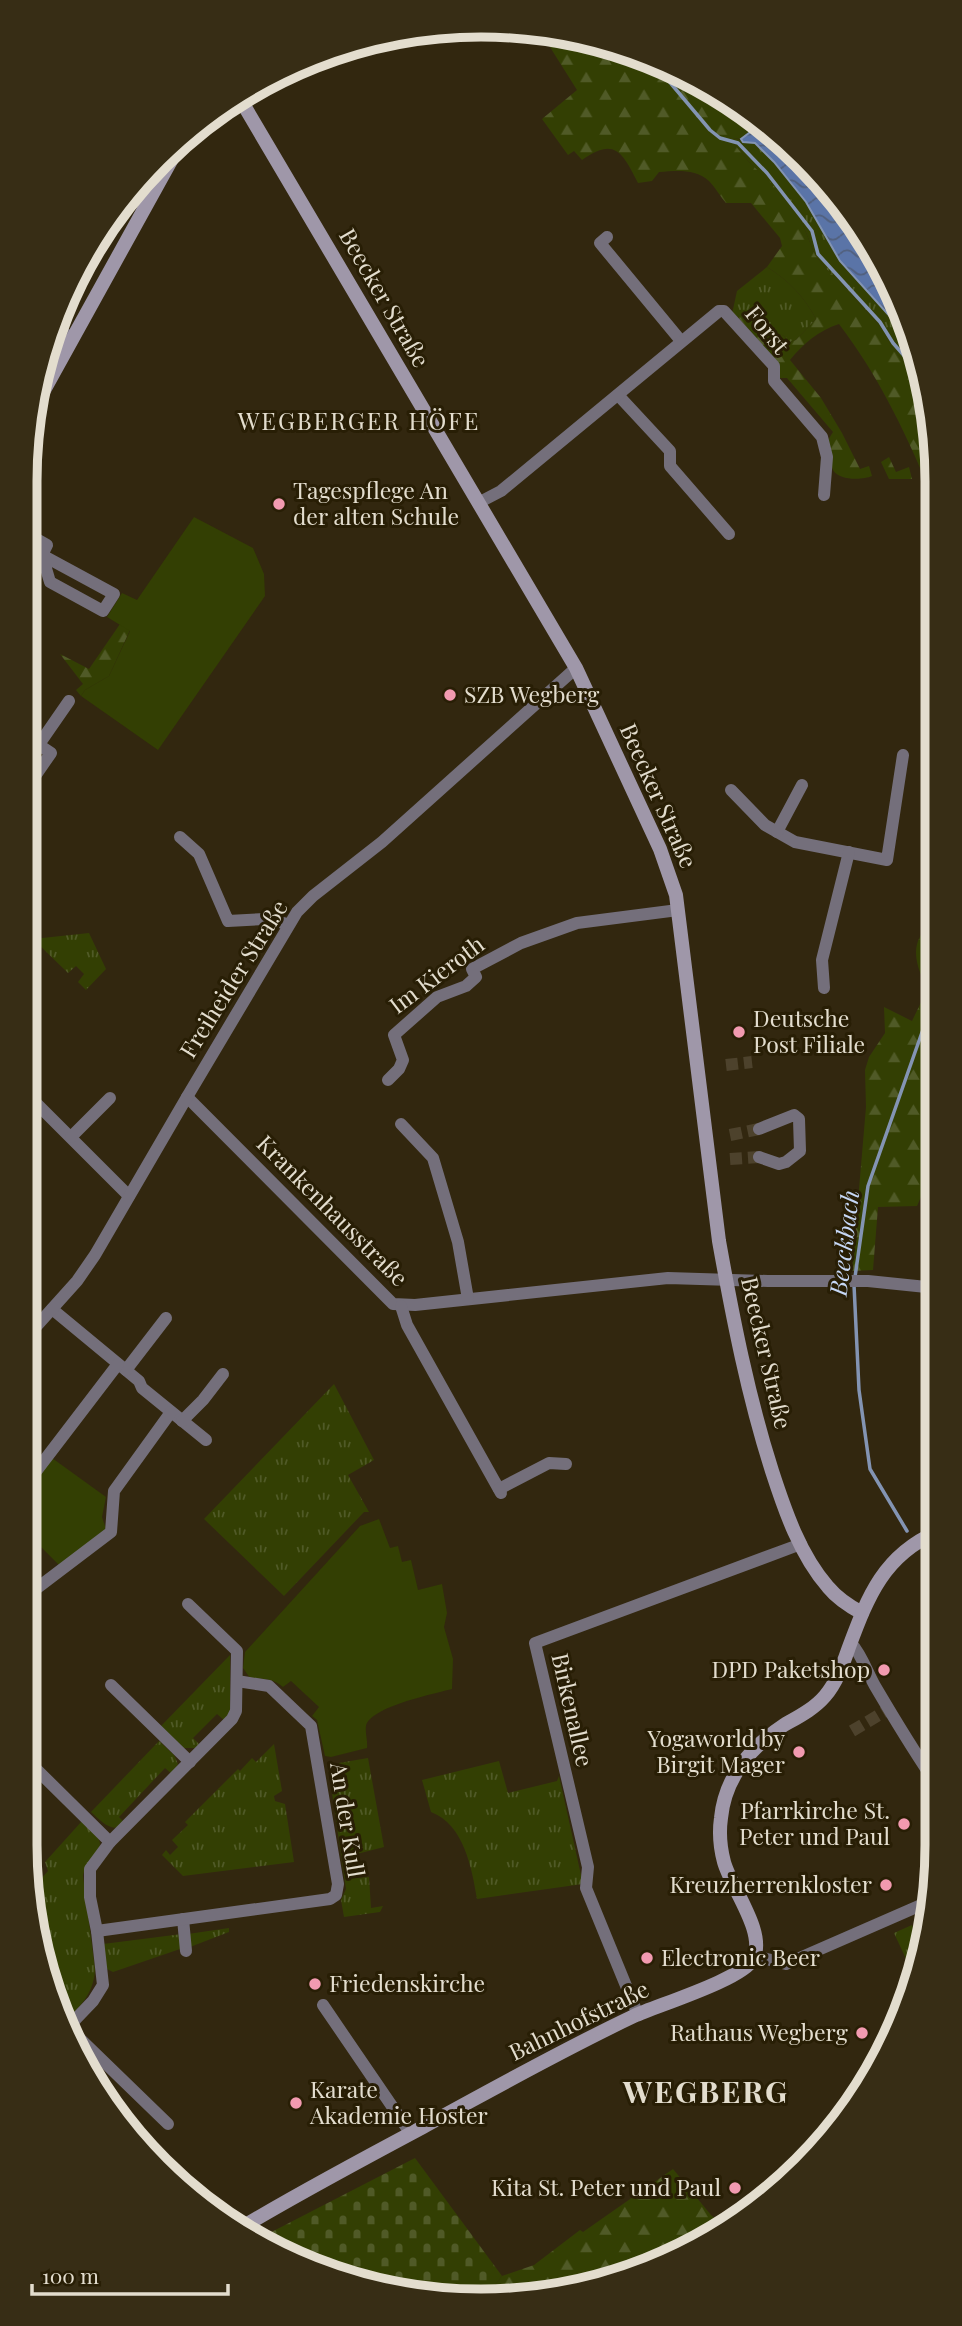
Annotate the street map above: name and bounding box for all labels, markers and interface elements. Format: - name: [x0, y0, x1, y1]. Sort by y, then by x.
- street label: Beecker Straße: [333, 222, 438, 372]
- street label: Forst: [739, 298, 798, 360]
- district label: WEGBERGER HÖFE: [237, 404, 480, 436]
- place label: Tagespflege An der alten Schule: [293, 474, 459, 531]
- marker: Tagespflege An der alten Schule: [271, 496, 287, 512]
- place label: SZB Wegberg: [464, 678, 599, 709]
- marker: SZB Wegberg: [442, 687, 458, 703]
- street label: Beecker Straße: [614, 718, 705, 873]
- street label: Freiheider Straße: [172, 893, 294, 1063]
- street label: Im Kieroth: [382, 928, 490, 1020]
- place label: Deutsche Post Filiale: [753, 1002, 865, 1059]
- marker: Deutsche Post Filiale: [731, 1024, 747, 1040]
- street label: Krankenhausstraße: [251, 1128, 415, 1292]
- water label: Beeckbach: [821, 1188, 865, 1298]
- street label: Beecker Straße: [735, 1274, 800, 1432]
- street label: Birkenallee: [545, 1650, 602, 1770]
- place label: DPD Paketshop: [711, 1653, 870, 1684]
- marker: DPD Paketshop: [876, 1662, 892, 1678]
- place label: Yogaworld by Birgit Mager: [646, 1722, 785, 1779]
- marker: Yogaworld by Birgit Mager: [791, 1744, 807, 1760]
- street label: An der Kull: [324, 1759, 373, 1880]
- place label: Pfarrkirche St. Peter und Paul: [739, 1794, 890, 1851]
- marker: Pfarrkirche St. Peter und Paul: [896, 1816, 912, 1832]
- place label: Kreuzherrenkloster: [669, 1868, 872, 1899]
- marker: Kreuzherrenkloster: [878, 1877, 894, 1893]
- place label: Electronic Beer: [661, 1941, 820, 1972]
- marker: Electronic Beer: [639, 1950, 655, 1966]
- place label: Friedenskirche: [329, 1967, 485, 1998]
- street label: Bahnhofstraße: [503, 1972, 653, 2067]
- marker: Friedenskirche: [307, 1976, 323, 1992]
- place label: Rathaus Wegberg: [670, 2016, 848, 2047]
- marker: Rathaus Wegberg: [854, 2025, 870, 2041]
- district label: WEGBERG: [622, 2071, 789, 2111]
- place label: Karate Akademie Hoster: [309, 2073, 488, 2130]
- marker: Karate Akademie Hoster: [288, 2095, 304, 2111]
- place label: Kita St. Peter und Paul: [491, 2171, 721, 2202]
- marker: Kita St. Peter und Paul: [727, 2180, 743, 2196]
- scale bar: [32, 2252, 228, 2296]
- text: 100 m: [42, 2261, 99, 2289]

